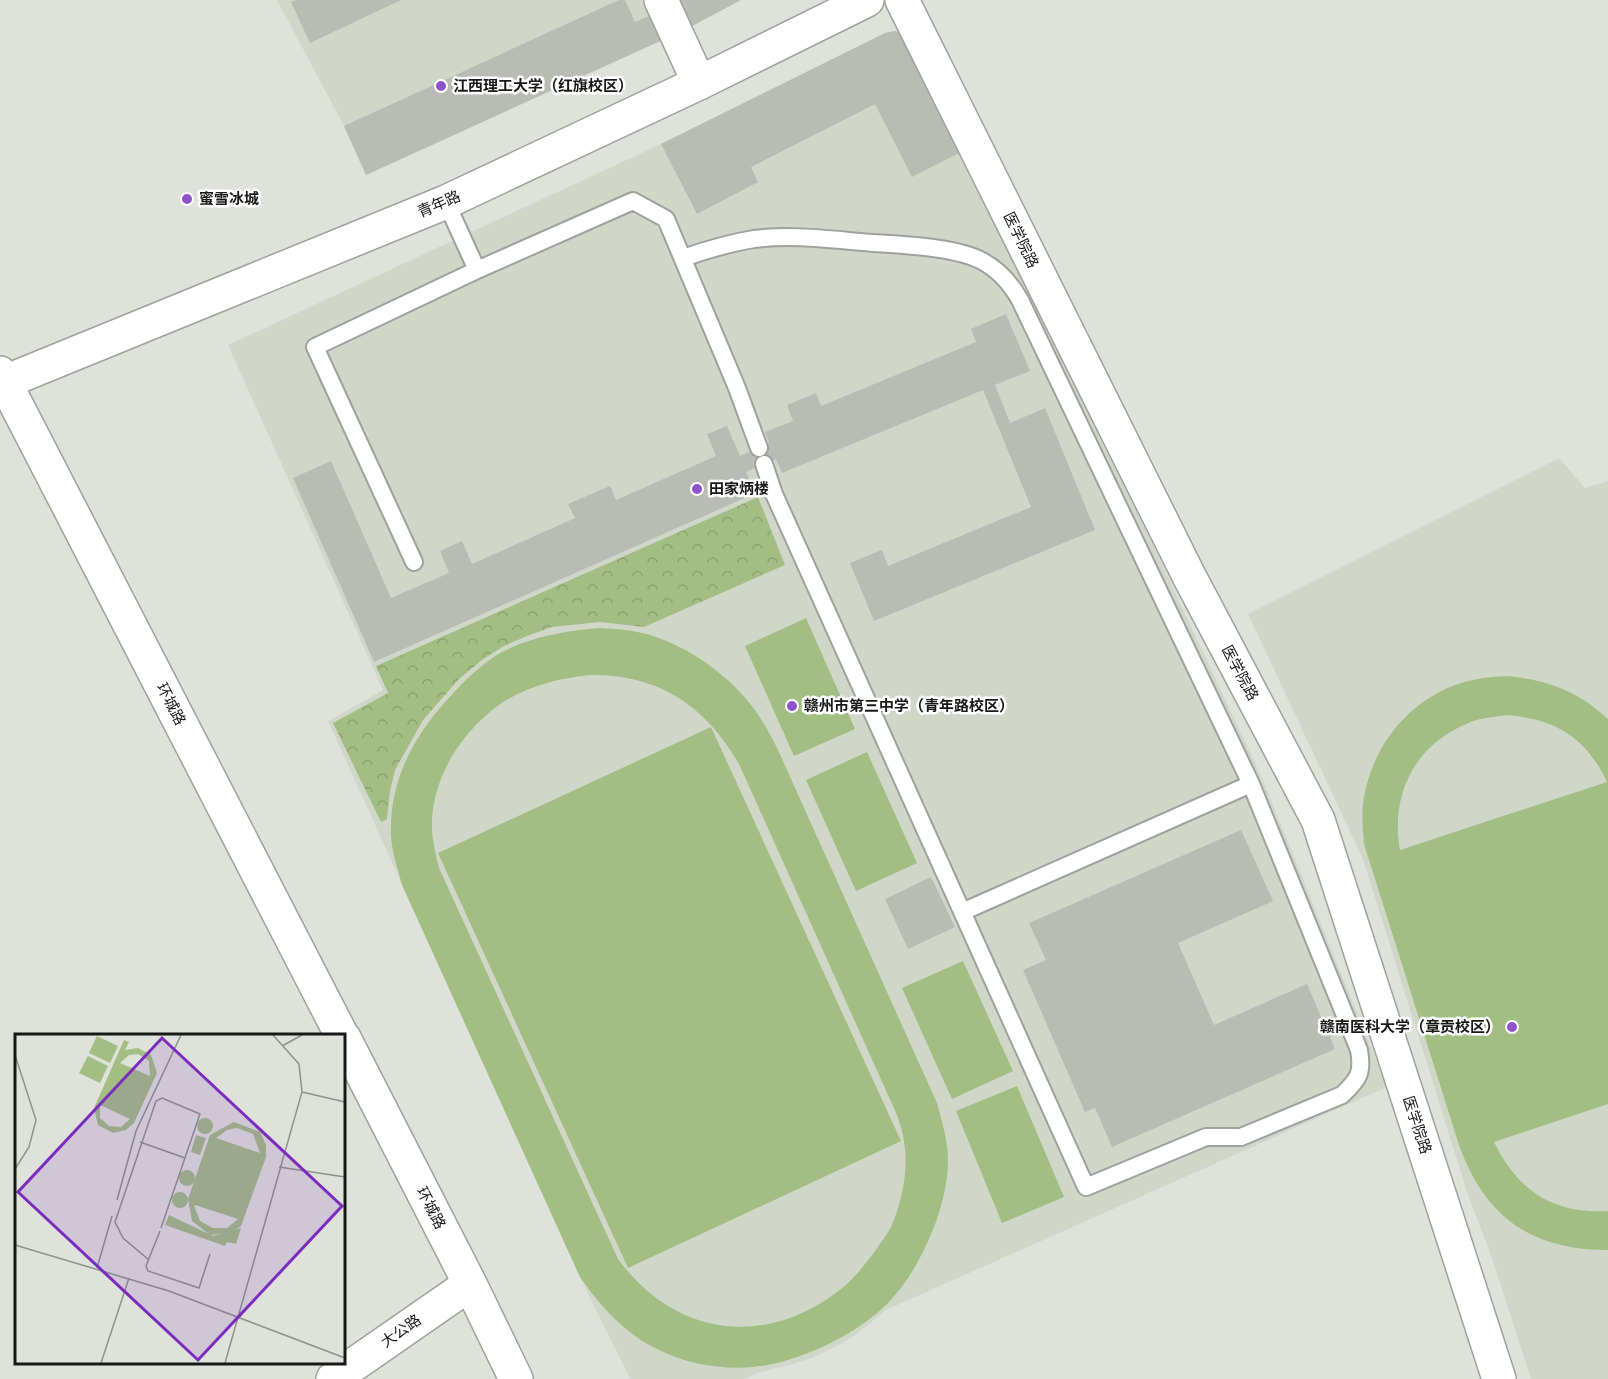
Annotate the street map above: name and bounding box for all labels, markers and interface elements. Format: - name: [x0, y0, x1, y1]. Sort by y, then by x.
- place label: 江西理工大学（红旗校区）: [453, 77, 633, 94]
- marker: 江西理工大学（红旗校区）: [434, 79, 448, 93]
- street label: 青年路: [415, 187, 463, 220]
- place label: 蜜雪冰城: [199, 190, 259, 207]
- marker: 蜜雪冰城: [180, 192, 194, 206]
- street label: 医学院路: [1001, 209, 1042, 270]
- place label: 田家炳楼: [709, 480, 769, 497]
- marker: 田家炳楼: [690, 482, 704, 496]
- street label: 医学院路: [1219, 642, 1262, 703]
- street label: 环城路: [154, 680, 189, 728]
- place label: 赣州市第三中学（青年路校区）: [804, 697, 1014, 714]
- marker: 赣州市第三中学（青年路校区）: [785, 699, 799, 713]
- place label: 赣南医科大学（章贡校区）: [1320, 1018, 1500, 1035]
- marker: 赣南医科大学（章贡校区）: [1505, 1020, 1519, 1034]
- inset map: [15, 1034, 345, 1364]
- street label: 医学院路: [1400, 1094, 1435, 1156]
- street label: 环城路: [414, 1184, 449, 1232]
- street label: 大公路: [377, 1311, 424, 1350]

